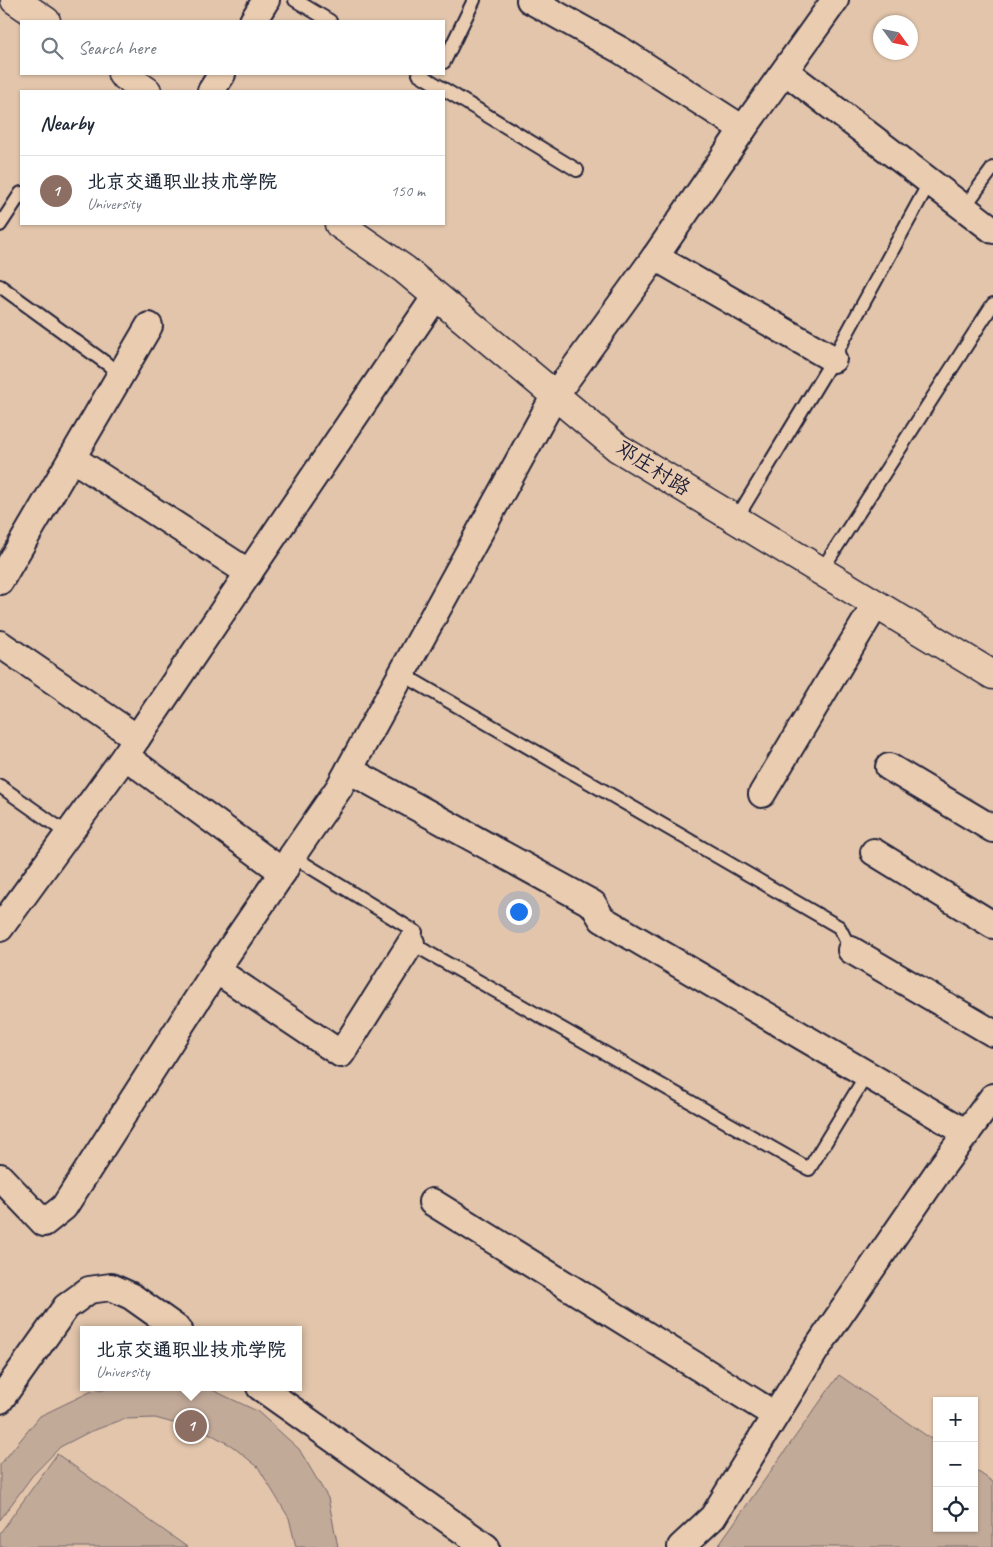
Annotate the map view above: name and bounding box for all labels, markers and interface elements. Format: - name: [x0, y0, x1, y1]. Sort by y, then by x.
- north arrow: [873, 15, 918, 60]
- search box: [20, 20, 445, 75]
- icon: search: [38, 34, 66, 62]
- text: Search here: [78, 36, 155, 60]
- text: Nearby: [40, 110, 93, 136]
- text: 北京交通职业技术学院: [87, 170, 277, 194]
- text: 1: [52, 181, 60, 201]
- text: 150 m: [391, 181, 425, 201]
- text: University: [87, 194, 140, 214]
- street label: 邓庄村路: [610, 435, 696, 501]
- your location: [506, 899, 532, 925]
- popup: [80, 1326, 302, 1391]
- text: 北京交通职业技术学院: [96, 1338, 286, 1362]
- text: University: [96, 1362, 149, 1382]
- map controls: [933, 1397, 978, 1532]
- button: +: [933, 1397, 978, 1442]
- pin: 1: [175, 1407, 207, 1445]
- button: −: [933, 1442, 978, 1487]
- button: locate: [933, 1487, 978, 1532]

